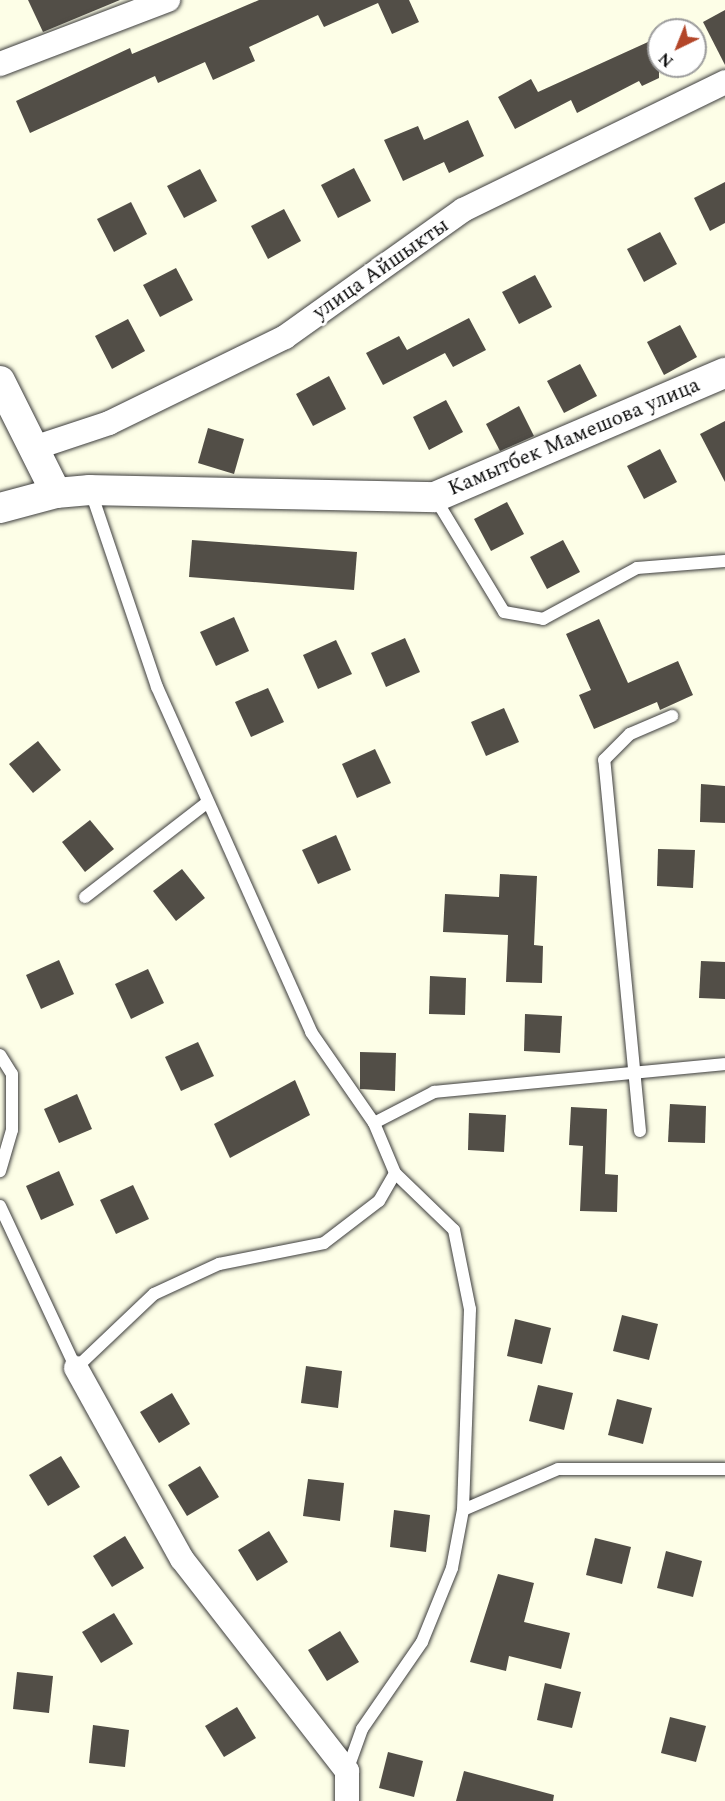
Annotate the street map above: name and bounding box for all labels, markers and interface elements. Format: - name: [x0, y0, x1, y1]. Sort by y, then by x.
- north arrow: [647, 18, 707, 78]
- text: N: [653, 46, 679, 73]
- street label: улица Айшыкты: [308, 213, 454, 325]
- street label: Камытбек Мамешова улица: [444, 372, 704, 502]

